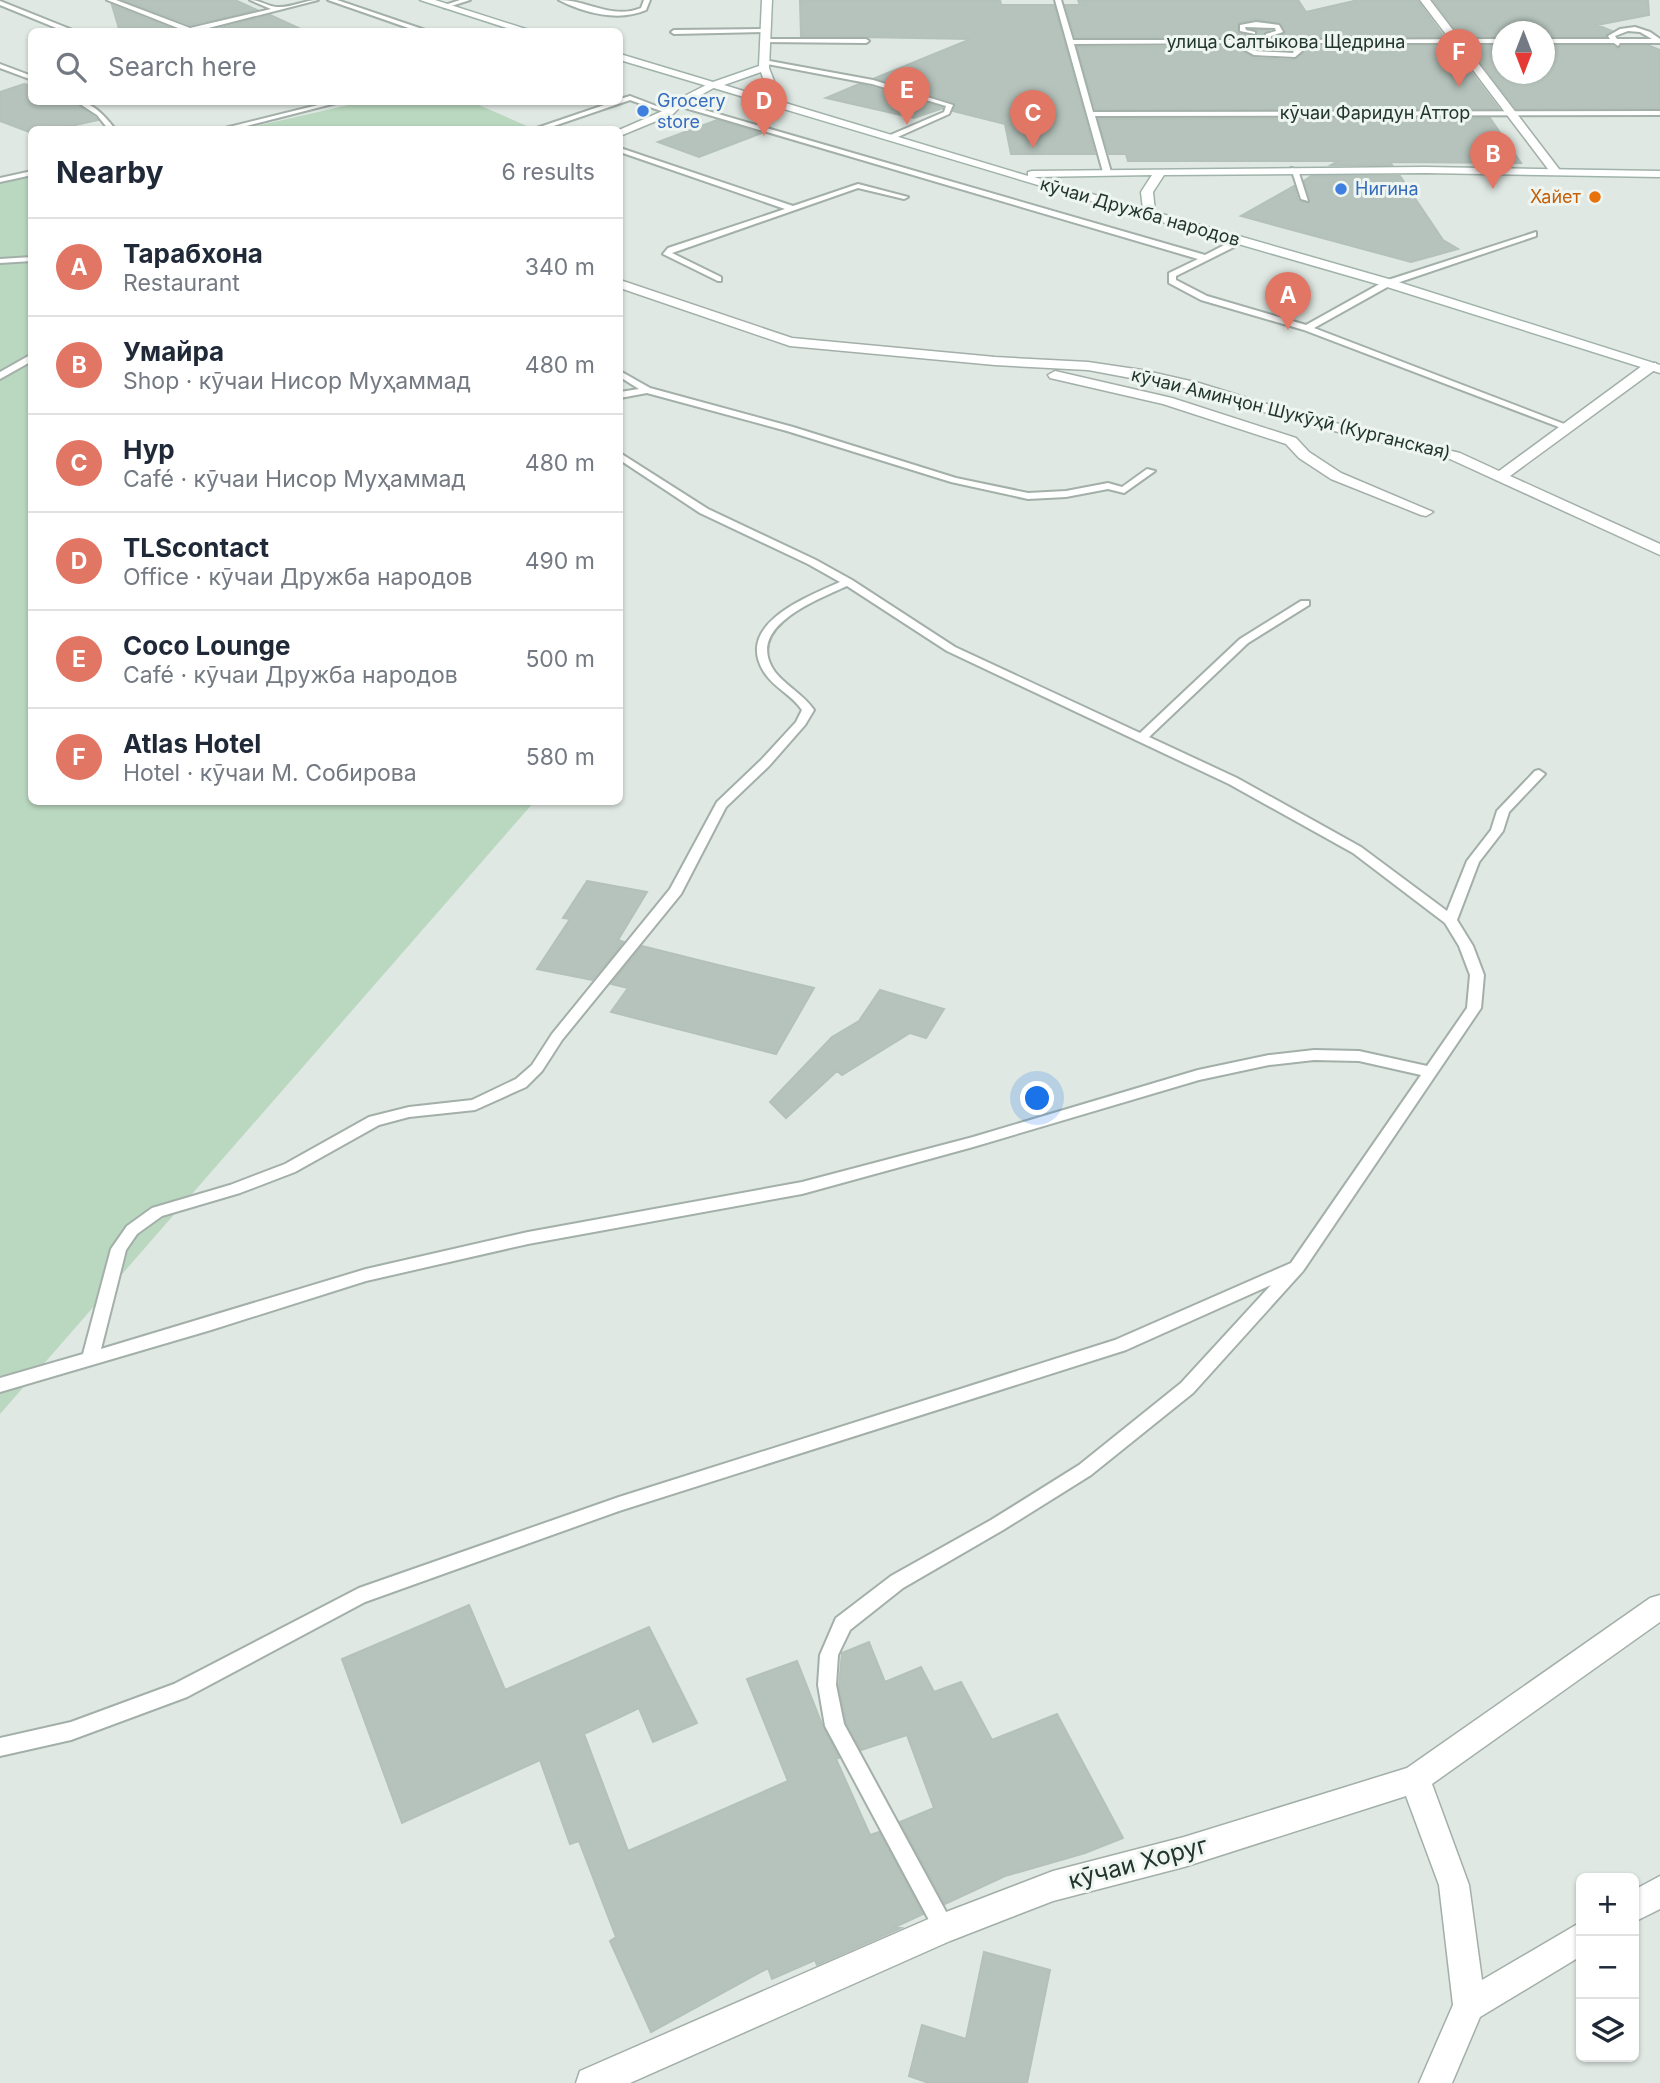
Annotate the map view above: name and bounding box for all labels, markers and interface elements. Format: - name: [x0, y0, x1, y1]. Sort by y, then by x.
- north arrow: [1492, 21, 1555, 84]
- search box: [28, 28, 623, 105]
- pin: F: [1436, 29, 1482, 87]
- street label: улица Салтыкова Щедрина: [1167, 31, 1405, 52]
- icon: search: [52, 48, 90, 86]
- text: Search here: [108, 51, 257, 82]
- pin: E: [884, 67, 930, 125]
- pin: D: [741, 78, 787, 136]
- place label: Grocery store: [657, 90, 726, 132]
- pin: C: [1010, 90, 1056, 148]
- street label: кӯчаи Фаридун Аттор: [1280, 102, 1470, 123]
- marker: Grocery store: [635, 103, 651, 119]
- pin: B: [1470, 131, 1516, 189]
- text: Nearby: [56, 154, 164, 190]
- text: 6 results: [501, 158, 595, 186]
- street label: кӯчаи Дружба народов: [1038, 173, 1242, 250]
- place label: Нигина: [1355, 178, 1419, 199]
- marker: Нигина: [1333, 181, 1349, 197]
- place label: Хайет: [1530, 186, 1582, 207]
- marker: Хайет: [1587, 189, 1603, 205]
- text: Тарабхона: [123, 238, 263, 269]
- text: A: [70, 253, 88, 281]
- text: 340 m: [525, 253, 595, 281]
- text: Restaurant: [123, 269, 240, 297]
- pin: A: [1265, 272, 1311, 330]
- text: Умайра: [123, 336, 224, 367]
- text: B: [71, 351, 87, 379]
- text: 480 m: [525, 351, 595, 379]
- street label: кӯчаи Аминҷон Шукӯҳӣ (Курганская): [1129, 364, 1453, 463]
- text: Shop · кӯчаи Нисор Муҳаммад: [123, 367, 471, 395]
- text: Нур: [123, 434, 175, 465]
- text: C: [70, 449, 88, 477]
- text: 480 m: [525, 449, 595, 477]
- text: Café · кӯчаи Нисор Муҳаммад: [123, 465, 466, 493]
- text: TLScontact: [123, 532, 269, 563]
- text: D: [71, 547, 87, 575]
- text: 490 m: [525, 547, 595, 575]
- text: Office · кӯчаи Дружба народов: [123, 563, 473, 591]
- text: Coco Lounge: [123, 630, 291, 661]
- text: E: [72, 645, 86, 673]
- text: 500 m: [525, 645, 595, 673]
- text: Café · кӯчаи Дружба народов: [123, 661, 458, 689]
- text: Atlas Hotel: [123, 728, 261, 759]
- text: F: [72, 743, 86, 771]
- text: 580 m: [526, 743, 595, 771]
- text: Hotel · кӯчаи М. Собирова: [123, 759, 417, 787]
- your location: [1020, 1081, 1054, 1115]
- street label: кӯчаи Хоруг: [1065, 1830, 1211, 1895]
- map controls: [1576, 1873, 1639, 2062]
- button: +: [1576, 1873, 1639, 1936]
- button: −: [1576, 1936, 1639, 1999]
- button: layers: [1576, 1999, 1639, 2062]

